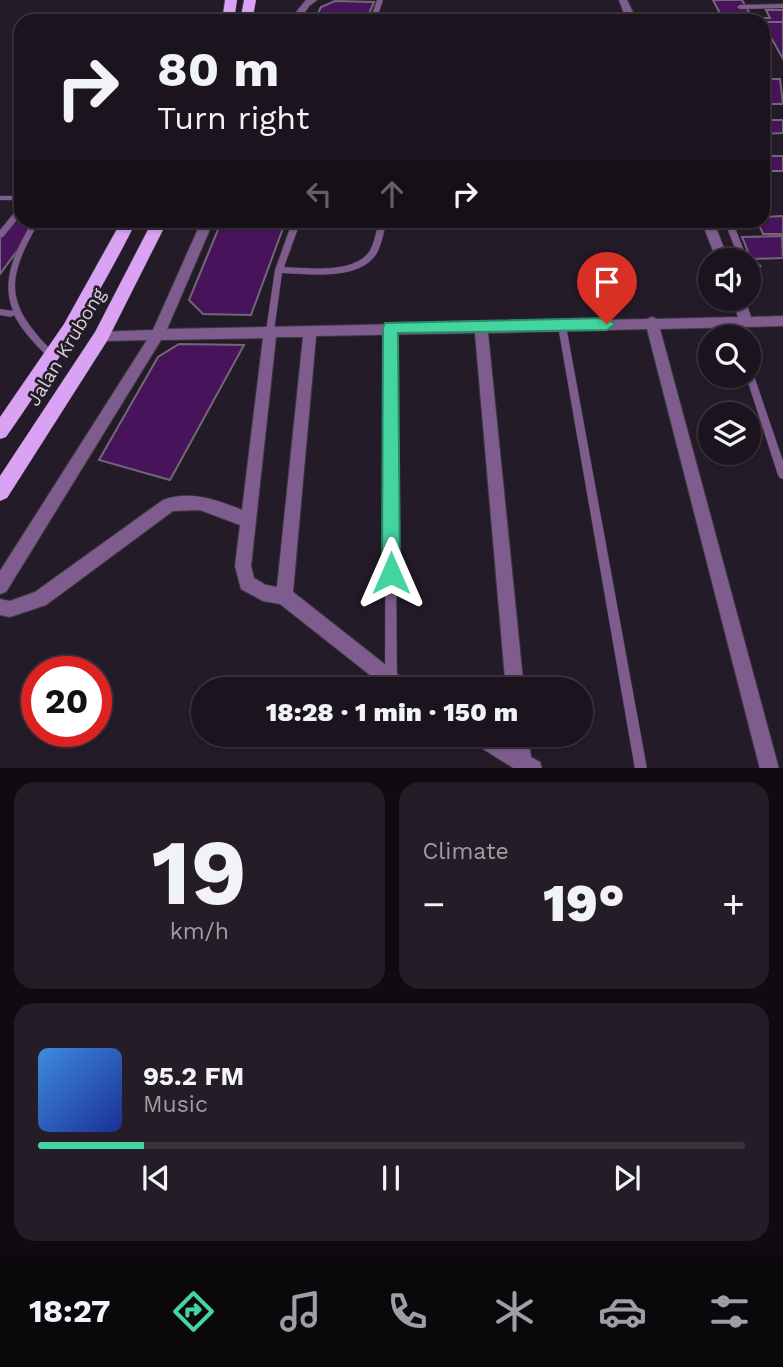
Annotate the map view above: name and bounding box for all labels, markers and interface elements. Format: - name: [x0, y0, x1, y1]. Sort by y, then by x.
- text: 80 m: [157, 40, 279, 98]
- icon: right: [42, 42, 133, 133]
- text: Turn right: [157, 99, 309, 137]
- icon: left: [300, 175, 338, 213]
- icon: ahead: [373, 175, 411, 213]
- icon: right: [446, 175, 484, 213]
- map controls: [698, 248, 761, 465]
- button: sound: [698, 248, 761, 311]
- pin: [577, 252, 637, 324]
- icon: arrive: [588, 263, 626, 301]
- street label: Jalan Krubong: [22, 283, 111, 410]
- button: search: [698, 325, 761, 388]
- button: layers: [698, 402, 761, 465]
- position arrow: [354, 536, 428, 610]
- speed limit sign: 20: [21, 656, 112, 747]
- text: 18:28 · 1 min · 150 m: [266, 697, 518, 727]
- text: 19: [152, 819, 247, 926]
- text: Climate: [423, 838, 509, 865]
- text: 19°: [543, 873, 625, 934]
- text: −: [423, 882, 445, 926]
- text: +: [722, 882, 745, 926]
- text: km/h: [170, 918, 229, 945]
- text: 95.2 FM: [143, 1061, 244, 1091]
- text: Music: [143, 1091, 208, 1118]
- icon: previous: [137, 1159, 175, 1197]
- icon: pause: [372, 1159, 410, 1197]
- icon: next: [608, 1159, 646, 1197]
- icon: directions: [169, 1287, 218, 1336]
- icon: music: [276, 1287, 325, 1336]
- icon: phone: [383, 1287, 432, 1336]
- icon: climate: [490, 1287, 539, 1336]
- icon: car: [598, 1287, 647, 1336]
- icon: filters: [705, 1287, 754, 1336]
- text: 18:27: [29, 1292, 111, 1330]

